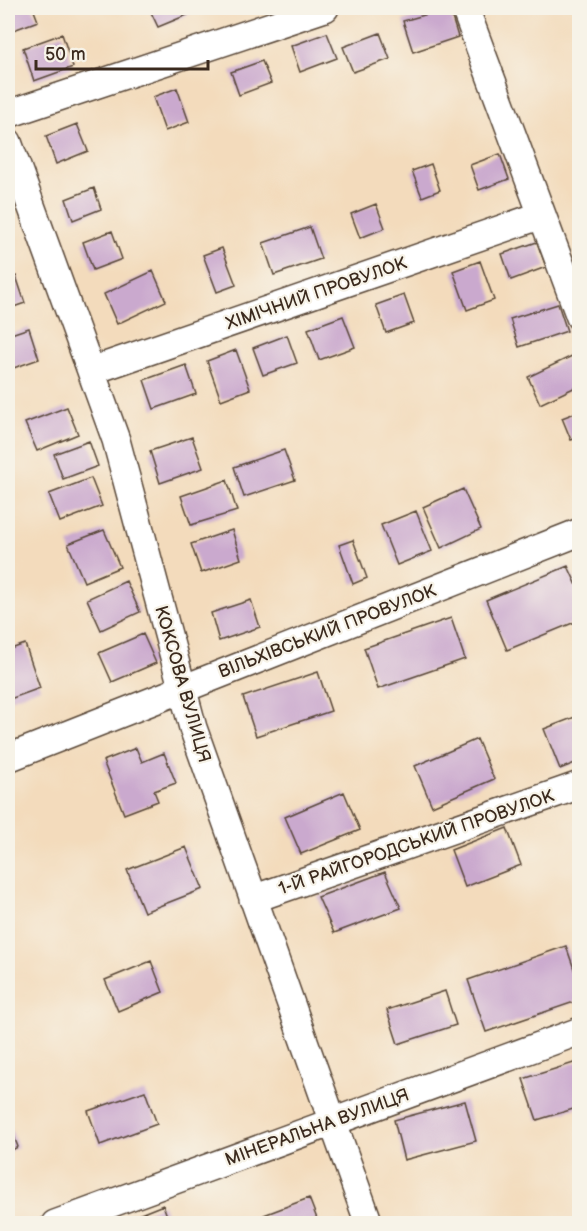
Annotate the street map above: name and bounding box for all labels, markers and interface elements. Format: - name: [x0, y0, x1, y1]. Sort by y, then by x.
- scale bar: [36, 33, 208, 71]
- text: 50 m: [45, 44, 86, 65]
- street label: ХІМІЧНИЙ ПРОВУЛОК: [223, 253, 410, 334]
- street label: ВІЛЬХІВСЬКИЙ ПРОВУЛОК: [215, 580, 439, 683]
- street label: КОКСОВА ВУЛИЦЯ: [150, 603, 215, 765]
- street label: 1-Й РАЙГОРОДСЬКИЙ ПРОВУЛОК: [276, 785, 557, 900]
- street label: МІНЕРАЛЬНА ВУЛИЦЯ: [222, 1084, 412, 1171]

